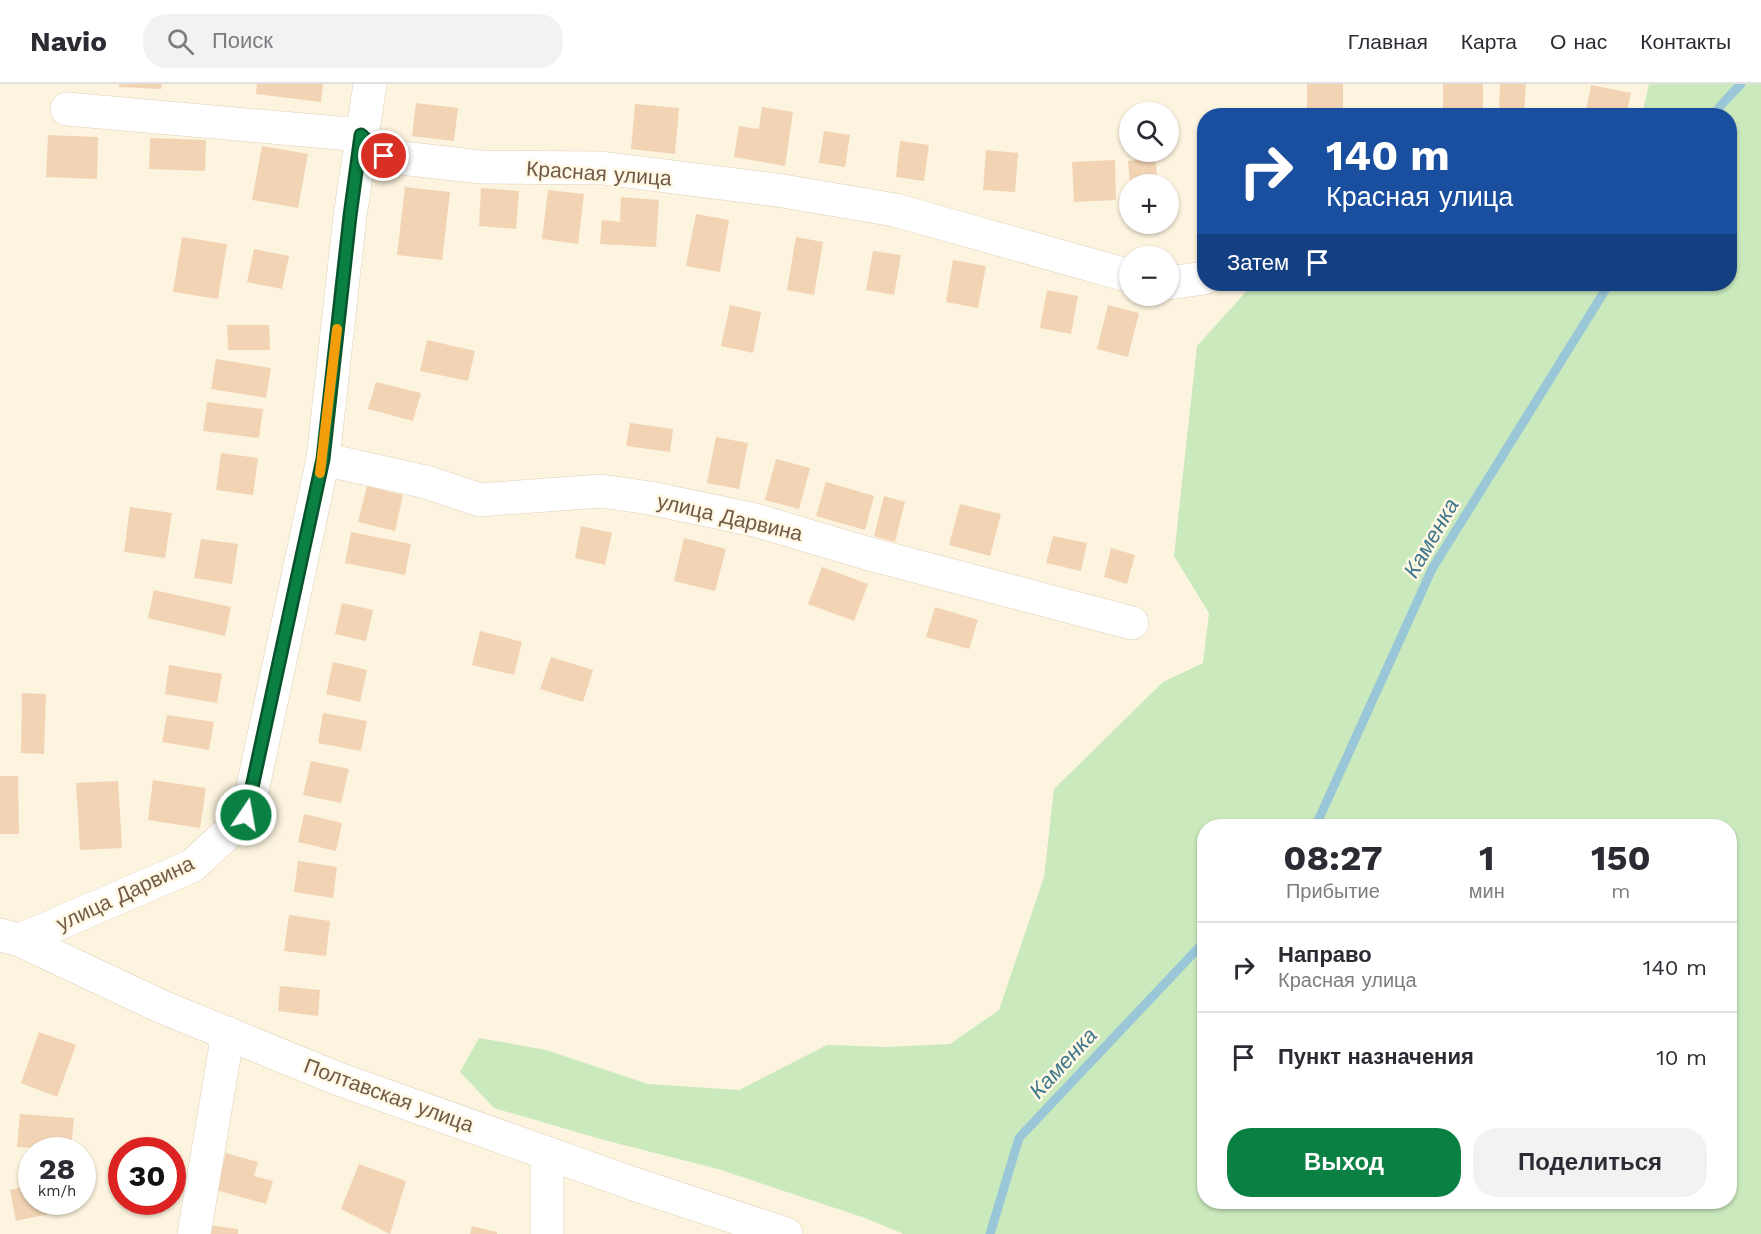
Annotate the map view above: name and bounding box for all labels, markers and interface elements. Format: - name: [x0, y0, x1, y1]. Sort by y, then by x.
- search box: [143, 14, 563, 68]
- text: Navio: [30, 25, 107, 58]
- icon: search: [164, 25, 197, 58]
- text: Поиск: [212, 28, 273, 53]
- text: Главная: [1348, 29, 1428, 54]
- text: Карта: [1461, 29, 1517, 54]
- text: О нас: [1550, 29, 1607, 54]
- text: Контакты: [1640, 29, 1731, 54]
- map controls: [1119, 102, 1179, 306]
- button: search: [1119, 102, 1179, 162]
- pin: [358, 130, 409, 181]
- text: 140 m: [1326, 131, 1450, 180]
- icon: right: [1227, 132, 1305, 210]
- icon: arrive: [367, 139, 400, 172]
- street label: Красная улица: [525, 155, 673, 191]
- button: +: [1119, 174, 1179, 234]
- text: Красная улица: [1326, 181, 1513, 213]
- button: −: [1119, 246, 1179, 306]
- icon: arrive: [1301, 246, 1334, 279]
- text: Затем: [1227, 250, 1289, 275]
- street label: улица Дарвина: [655, 488, 806, 546]
- water label: Каменка: [1398, 494, 1464, 582]
- position arrow: [214, 783, 278, 847]
- text: 08:27: [1283, 837, 1383, 879]
- text: 1: [1479, 837, 1495, 879]
- text: 150: [1591, 837, 1651, 879]
- street label: улица Дарвина: [52, 850, 198, 936]
- text: Прибытие: [1286, 879, 1380, 903]
- text: мин: [1469, 879, 1505, 903]
- text: m: [1611, 879, 1630, 903]
- text: Направо: [1278, 942, 1372, 967]
- icon: right: [1227, 951, 1260, 984]
- text: 140 m: [1643, 955, 1707, 980]
- text: Красная улица: [1278, 968, 1417, 992]
- water label: Каменка: [1024, 1023, 1102, 1103]
- icon: arrive: [1227, 1041, 1260, 1074]
- text: Пункт назначения: [1278, 1044, 1474, 1069]
- text: 10 m: [1656, 1045, 1707, 1070]
- street label: Полтавская улица: [301, 1053, 478, 1137]
- button: Выход: [1227, 1128, 1461, 1197]
- button: Поделиться: [1473, 1128, 1707, 1197]
- speed limit sign: 30: [108, 1137, 186, 1215]
- text: 28: [39, 1151, 75, 1186]
- text: km/h: [38, 1182, 76, 1200]

